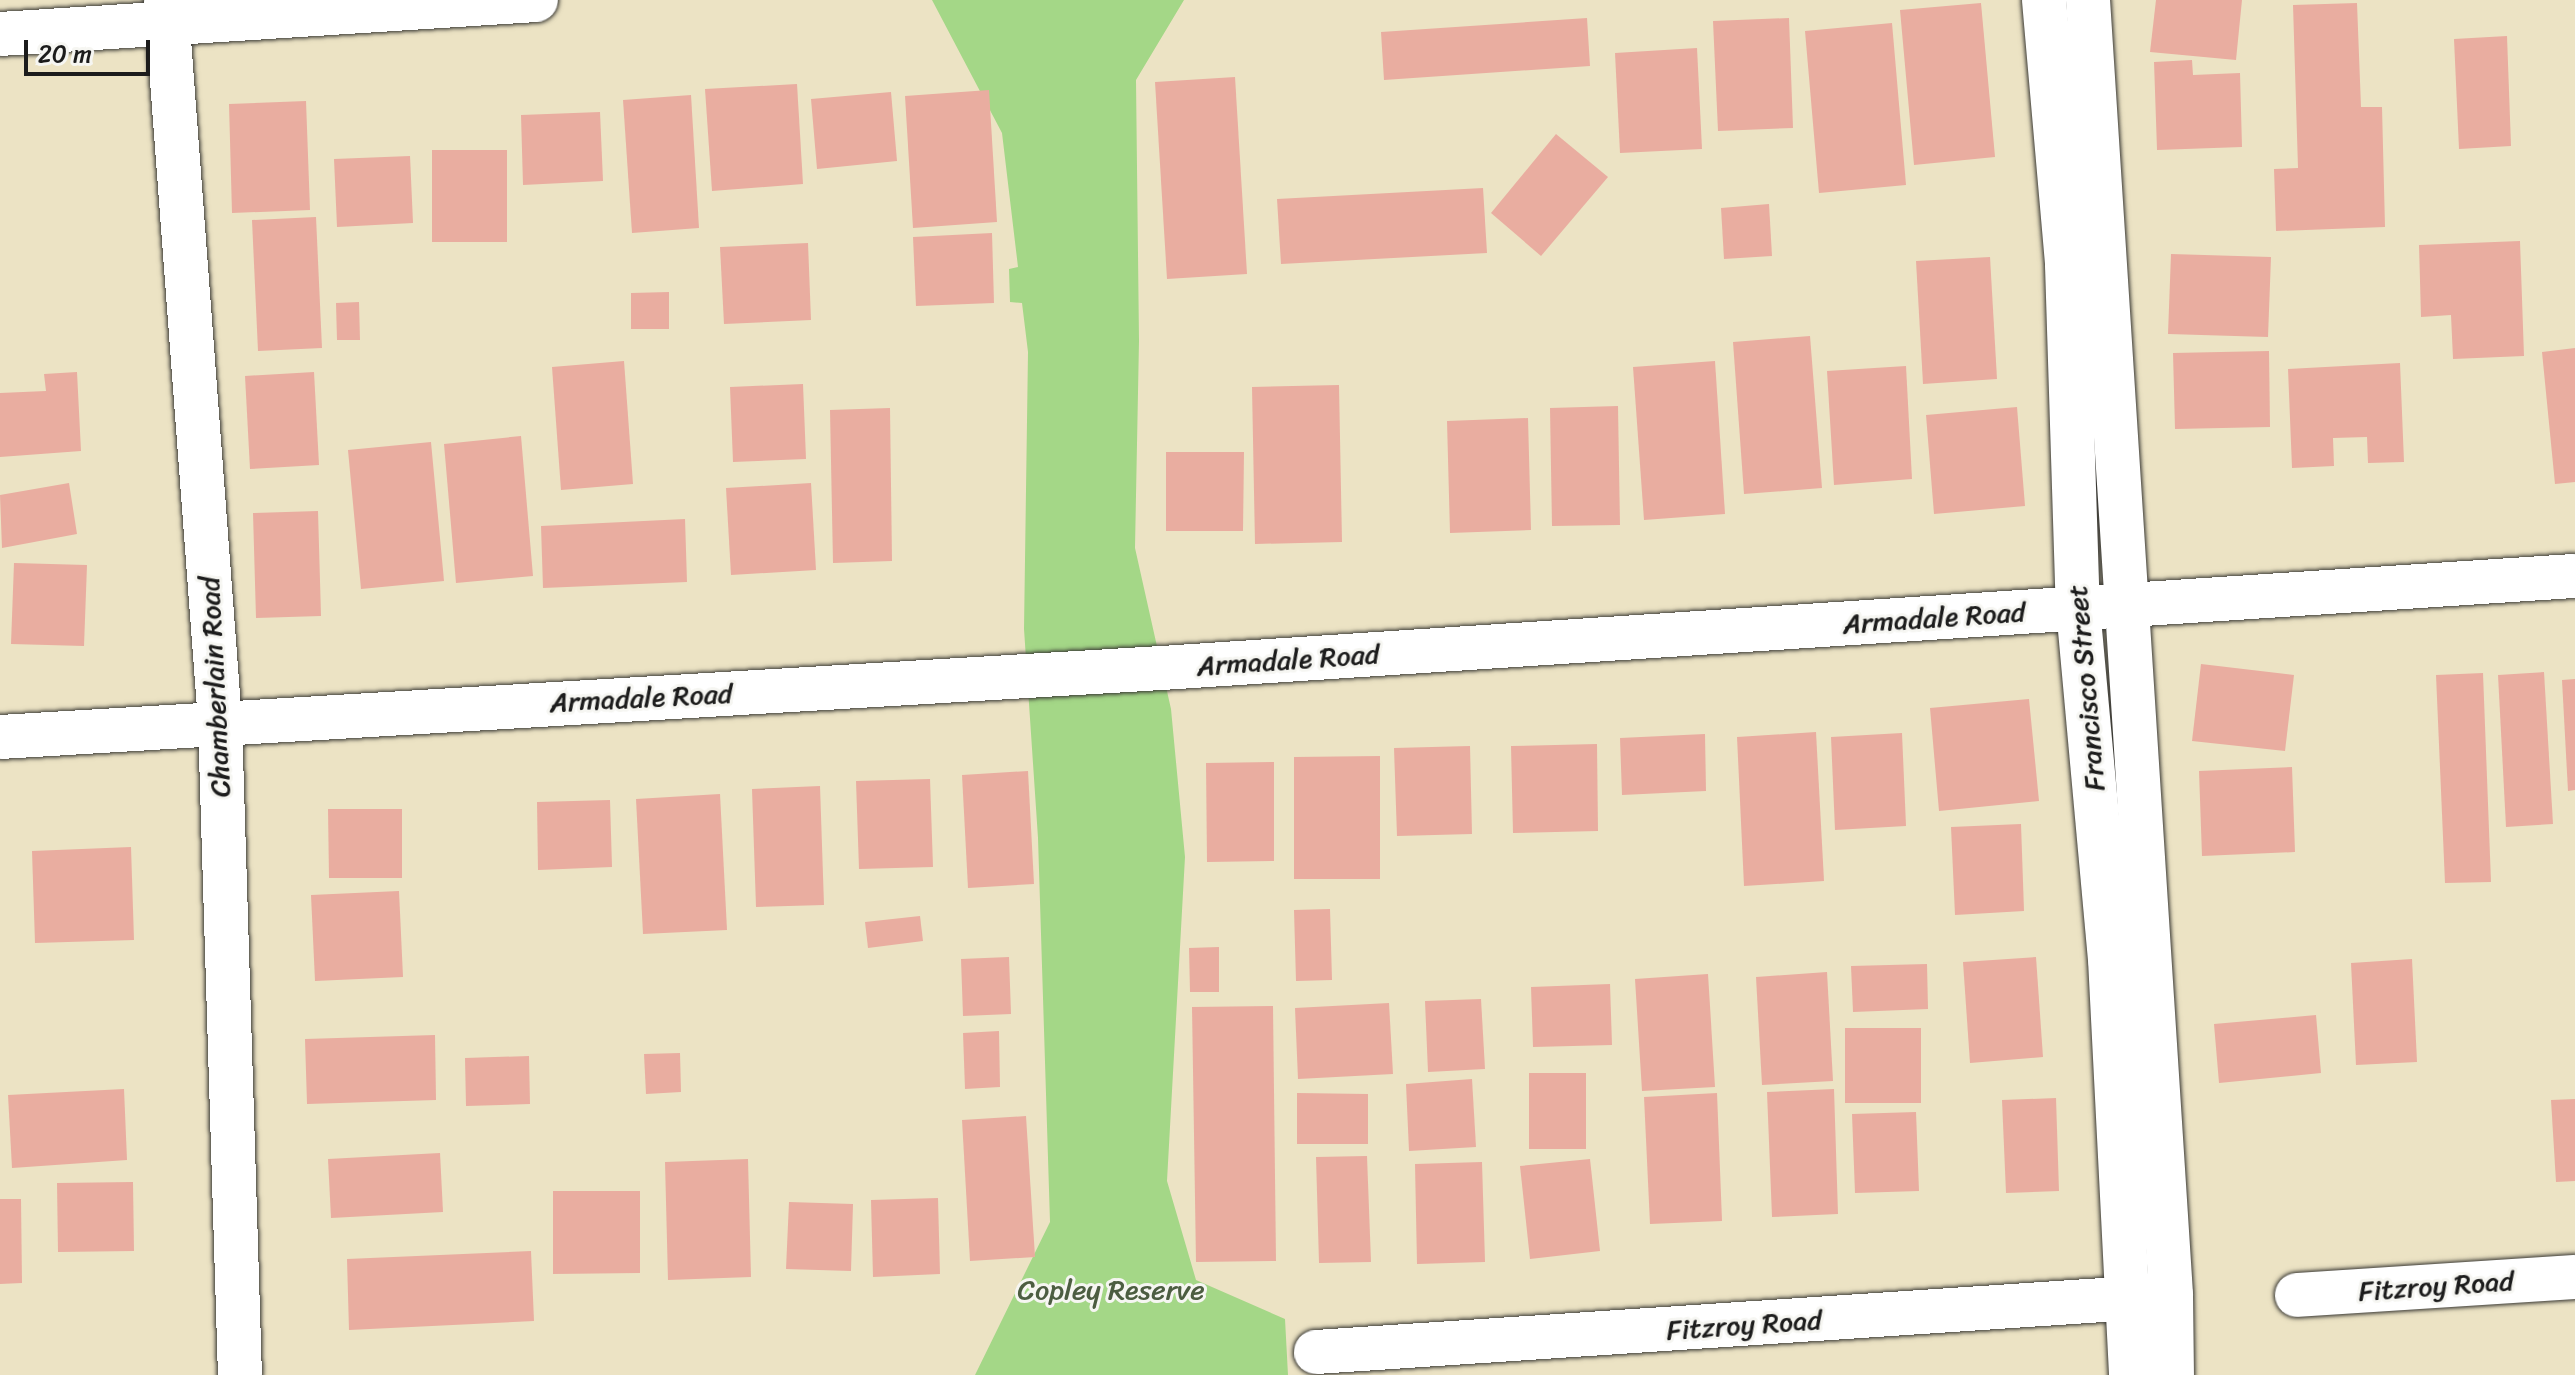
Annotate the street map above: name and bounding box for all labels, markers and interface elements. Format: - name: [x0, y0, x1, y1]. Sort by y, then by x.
- scale bar: [28, 24, 154, 74]
- text: 20 m: [38, 33, 92, 75]
- street label: Chamberlain Road: [192, 576, 238, 798]
- street label: Francisco Street: [2060, 583, 2112, 793]
- street label: Armadale Road: [1842, 595, 2026, 641]
- street label: Armadale Road: [1196, 637, 1380, 683]
- street label: Armadale Road: [549, 676, 733, 720]
- street label: Fitzroy Road: [2357, 1264, 2515, 1308]
- park label: Copley Reserve: [1017, 1273, 1205, 1307]
- street label: Fitzroy Road: [1665, 1303, 1823, 1347]

